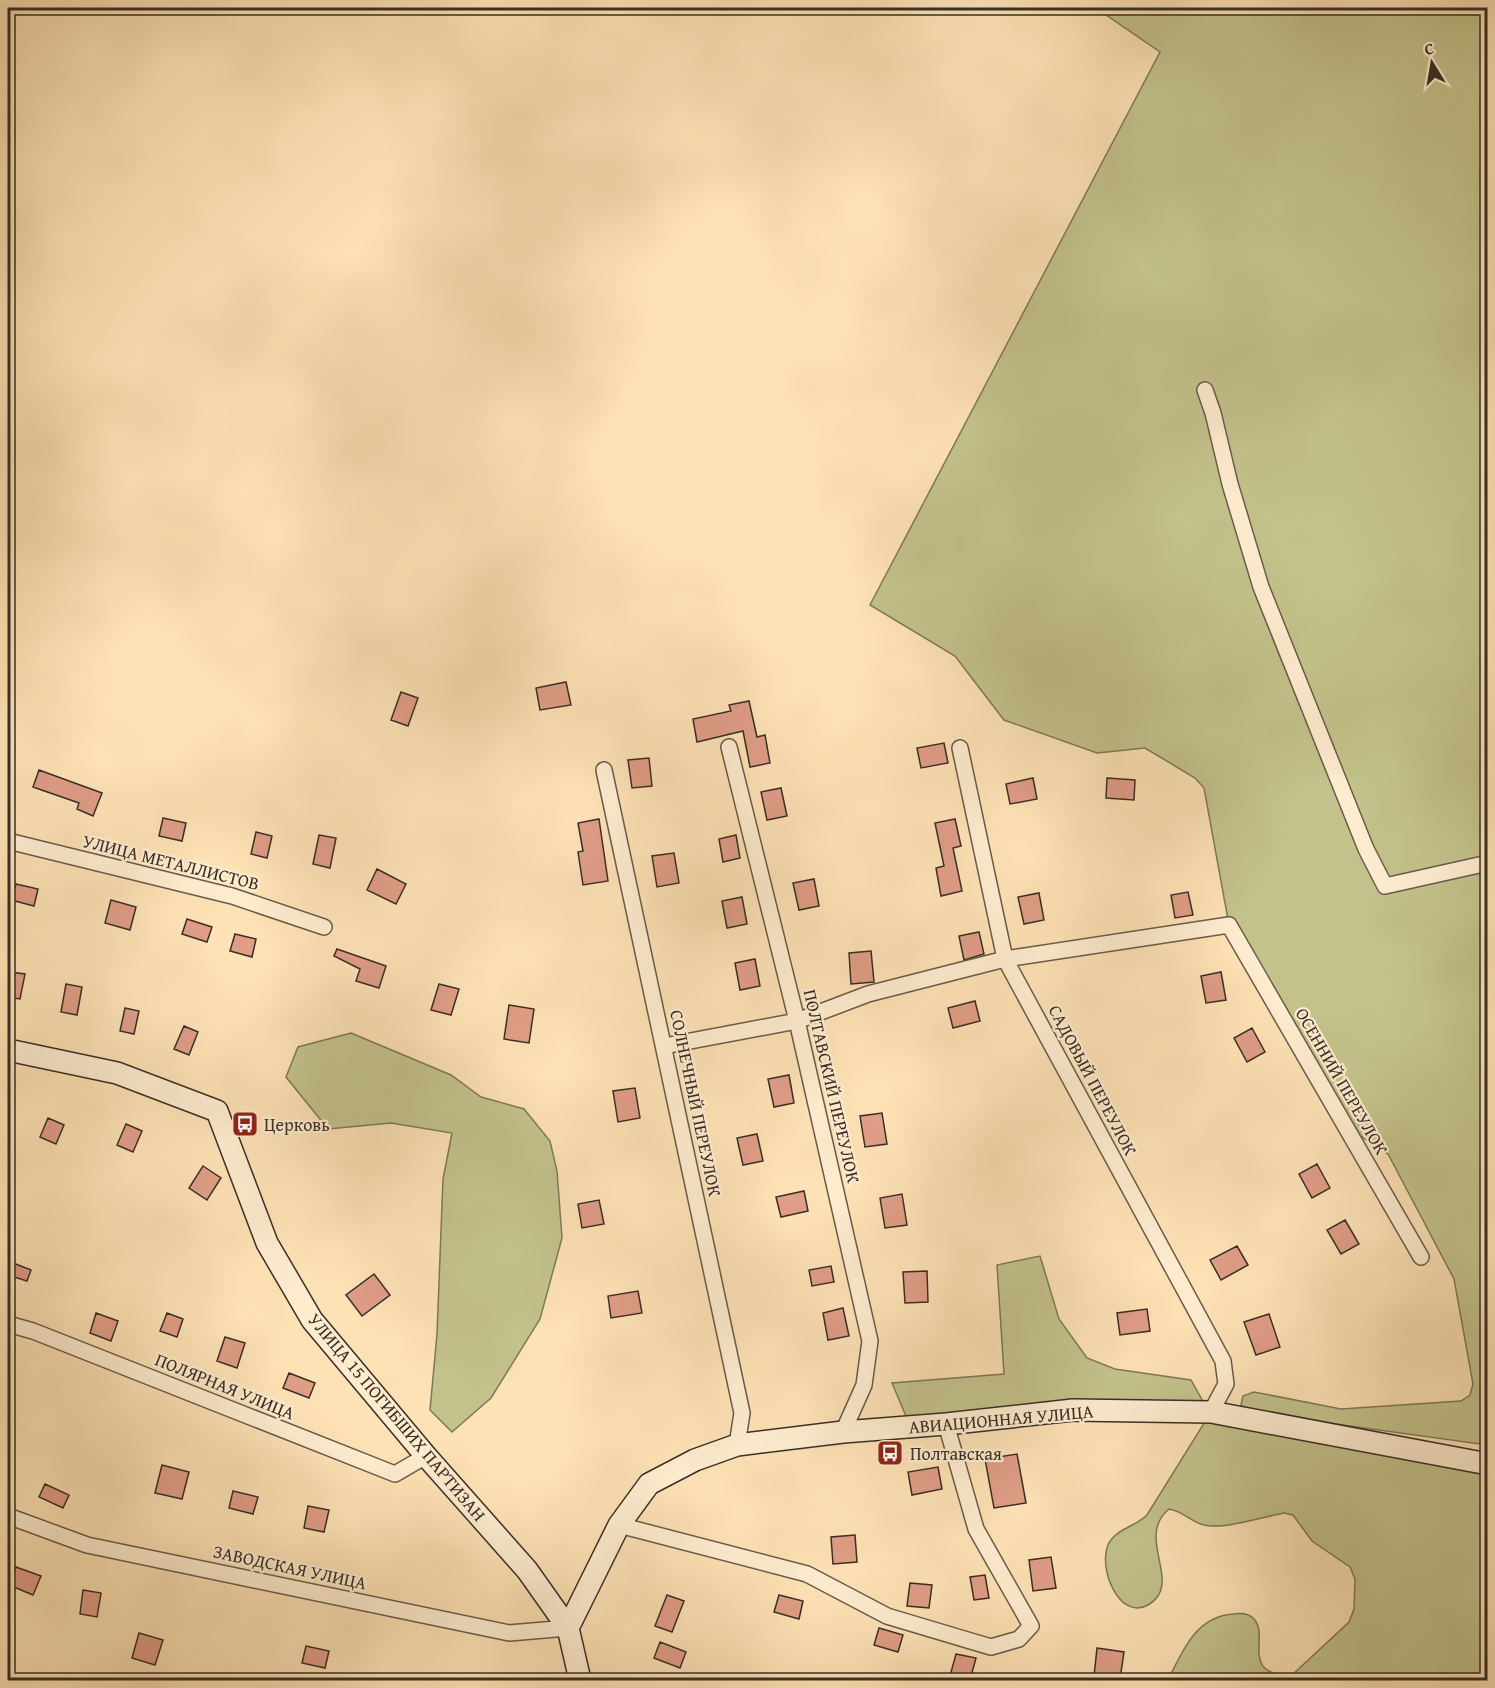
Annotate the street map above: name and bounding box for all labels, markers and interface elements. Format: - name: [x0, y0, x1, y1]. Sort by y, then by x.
- north arrow: [1402, 33, 1462, 93]
- text: С: [1422, 36, 1436, 61]
- street label: УЛИЦА МЕТАЛЛИСТОВ: [80, 827, 262, 897]
- street label: ПОЛТАВСКИЙ ПЕРЕУЛОК: [797, 986, 867, 1186]
- street label: САДОВЫЙ ПЕРЕУЛОК: [1042, 1000, 1144, 1160]
- street label: ОСЕННИЙ ПЕРЕУЛОК: [1289, 1002, 1395, 1160]
- street label: СОЛНЕЧНЫЙ ПЕРЕУЛОК: [663, 1007, 729, 1199]
- bus stop icon: Церковь: [230, 1109, 260, 1139]
- place label: Церковь: [264, 1111, 330, 1138]
- street label: УЛИЦА 15 ПОГИБШИХ ПАРТИЗАН: [302, 1307, 492, 1527]
- street label: ПОЛЯРНАЯ УЛИЦА: [151, 1346, 299, 1426]
- street label: АВИАЦИОННАЯ УЛИЦА: [908, 1397, 1095, 1441]
- bus stop icon: Полтавская: [875, 1438, 905, 1468]
- place label: Полтавская: [910, 1440, 1002, 1467]
- street label: ЗАВОДСКАЯ УЛИЦА: [211, 1538, 369, 1596]

